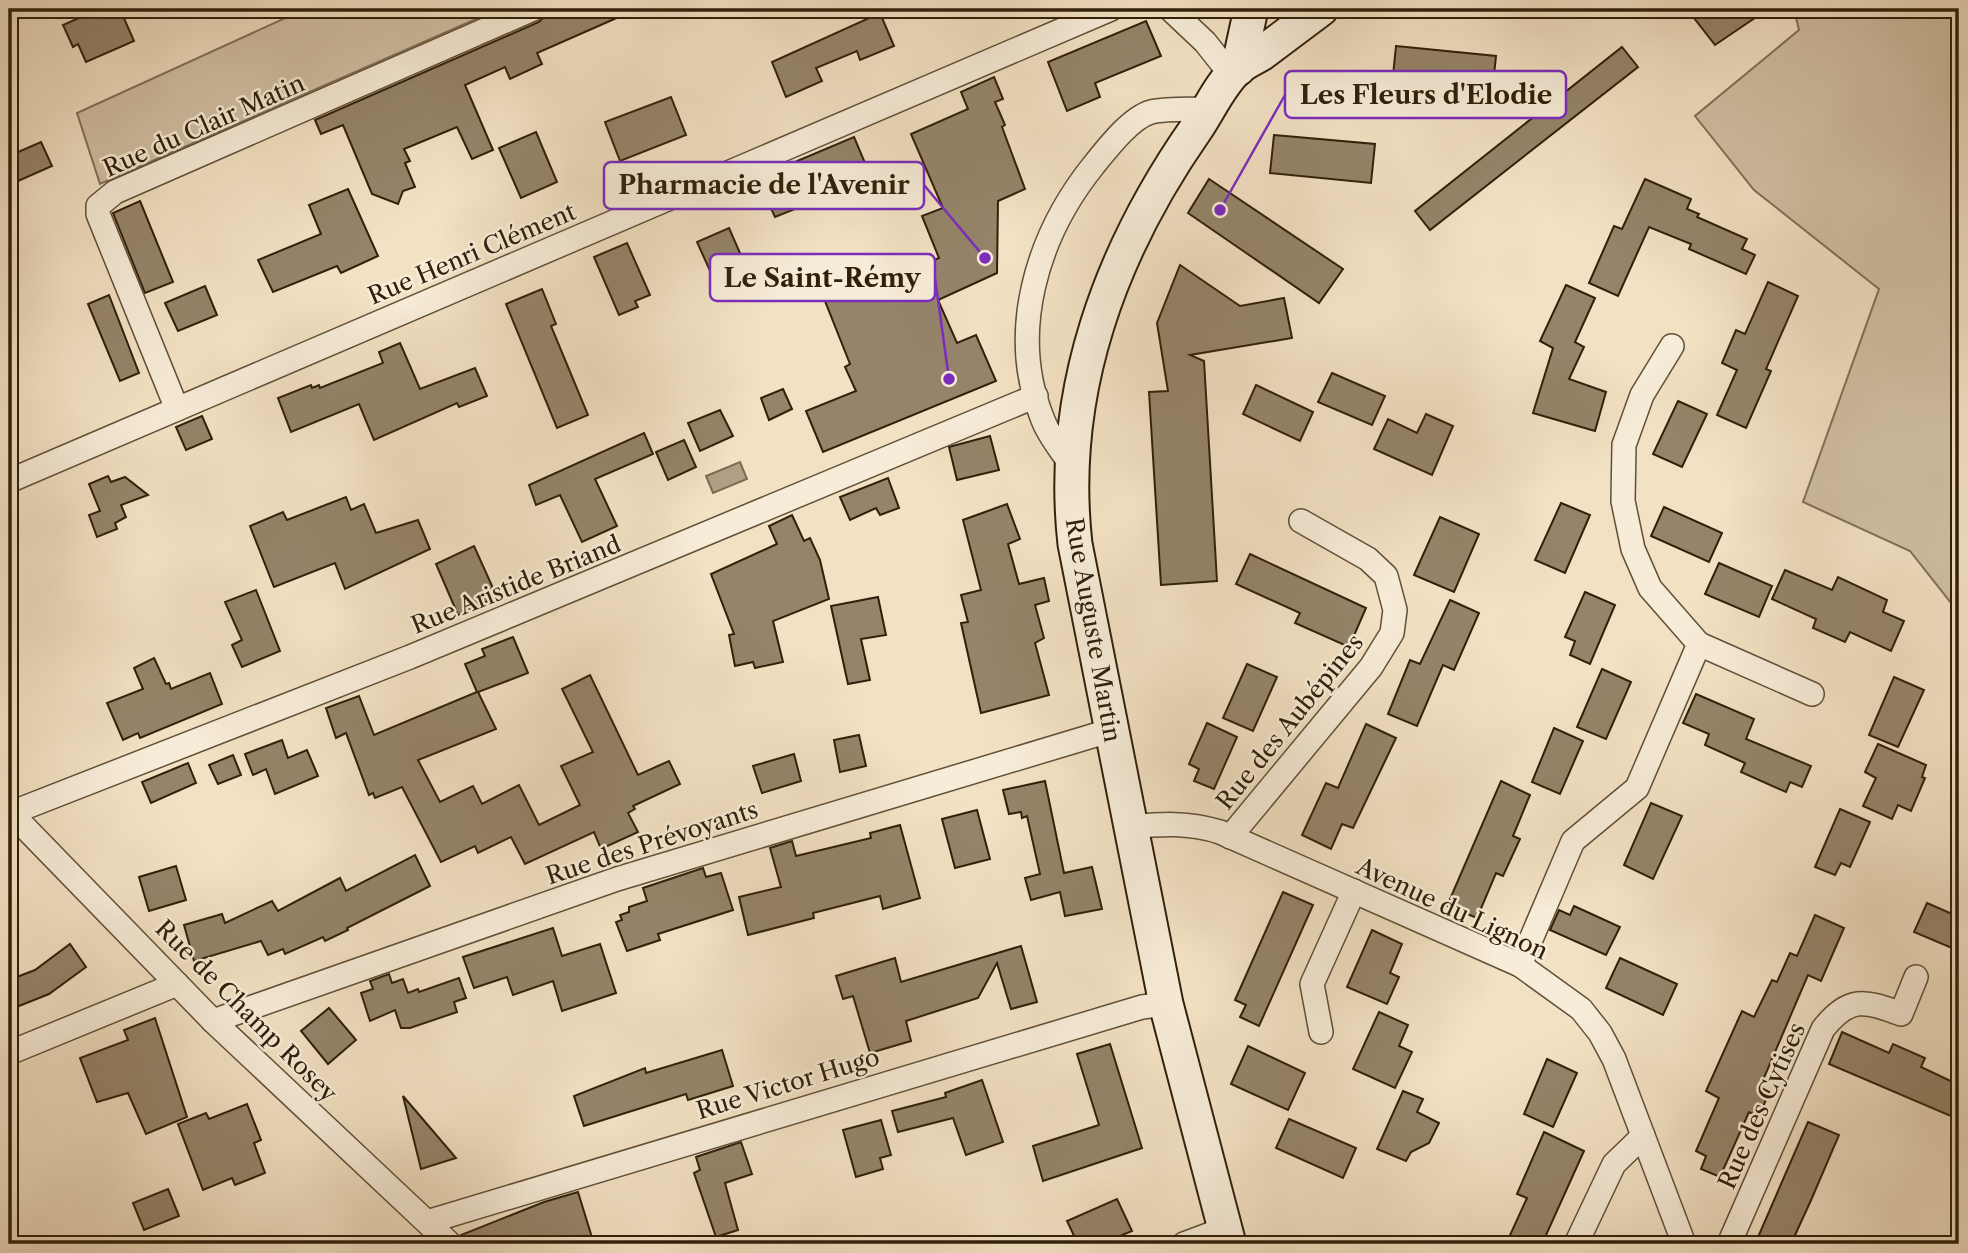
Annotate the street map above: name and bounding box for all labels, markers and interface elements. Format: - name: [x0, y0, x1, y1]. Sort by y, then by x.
- street label: Rue du Clair Matin: [99, 68, 309, 183]
- callout: Les Fleurs d'Elodie: [1285, 71, 1566, 118]
- text: Les Fleurs d'Elodie: [1300, 79, 1552, 111]
- callout: Pharmacie de l'Avenir: [604, 162, 924, 209]
- text: Pharmacie de l'Avenir: [618, 169, 910, 201]
- street label: Rue Henri Clément: [364, 196, 580, 310]
- callout: Le Saint-Rémy: [710, 254, 935, 301]
- text: Le Saint-Rémy: [724, 262, 922, 294]
- street label: Rue Auguste Martin: [1059, 516, 1127, 744]
- street label: Rue Aristide Briand: [407, 529, 625, 640]
- street label: Rue des Aubépines: [1210, 628, 1369, 815]
- street label: Rue des Prévoyants: [542, 795, 762, 891]
- street label: Avenue du Lignon: [1351, 851, 1553, 966]
- street label: Rue de Champ Rosey: [149, 914, 344, 1108]
- street label: Rue des Cytises: [1712, 1018, 1811, 1193]
- street label: Rue Victor Hugo: [693, 1042, 883, 1125]

